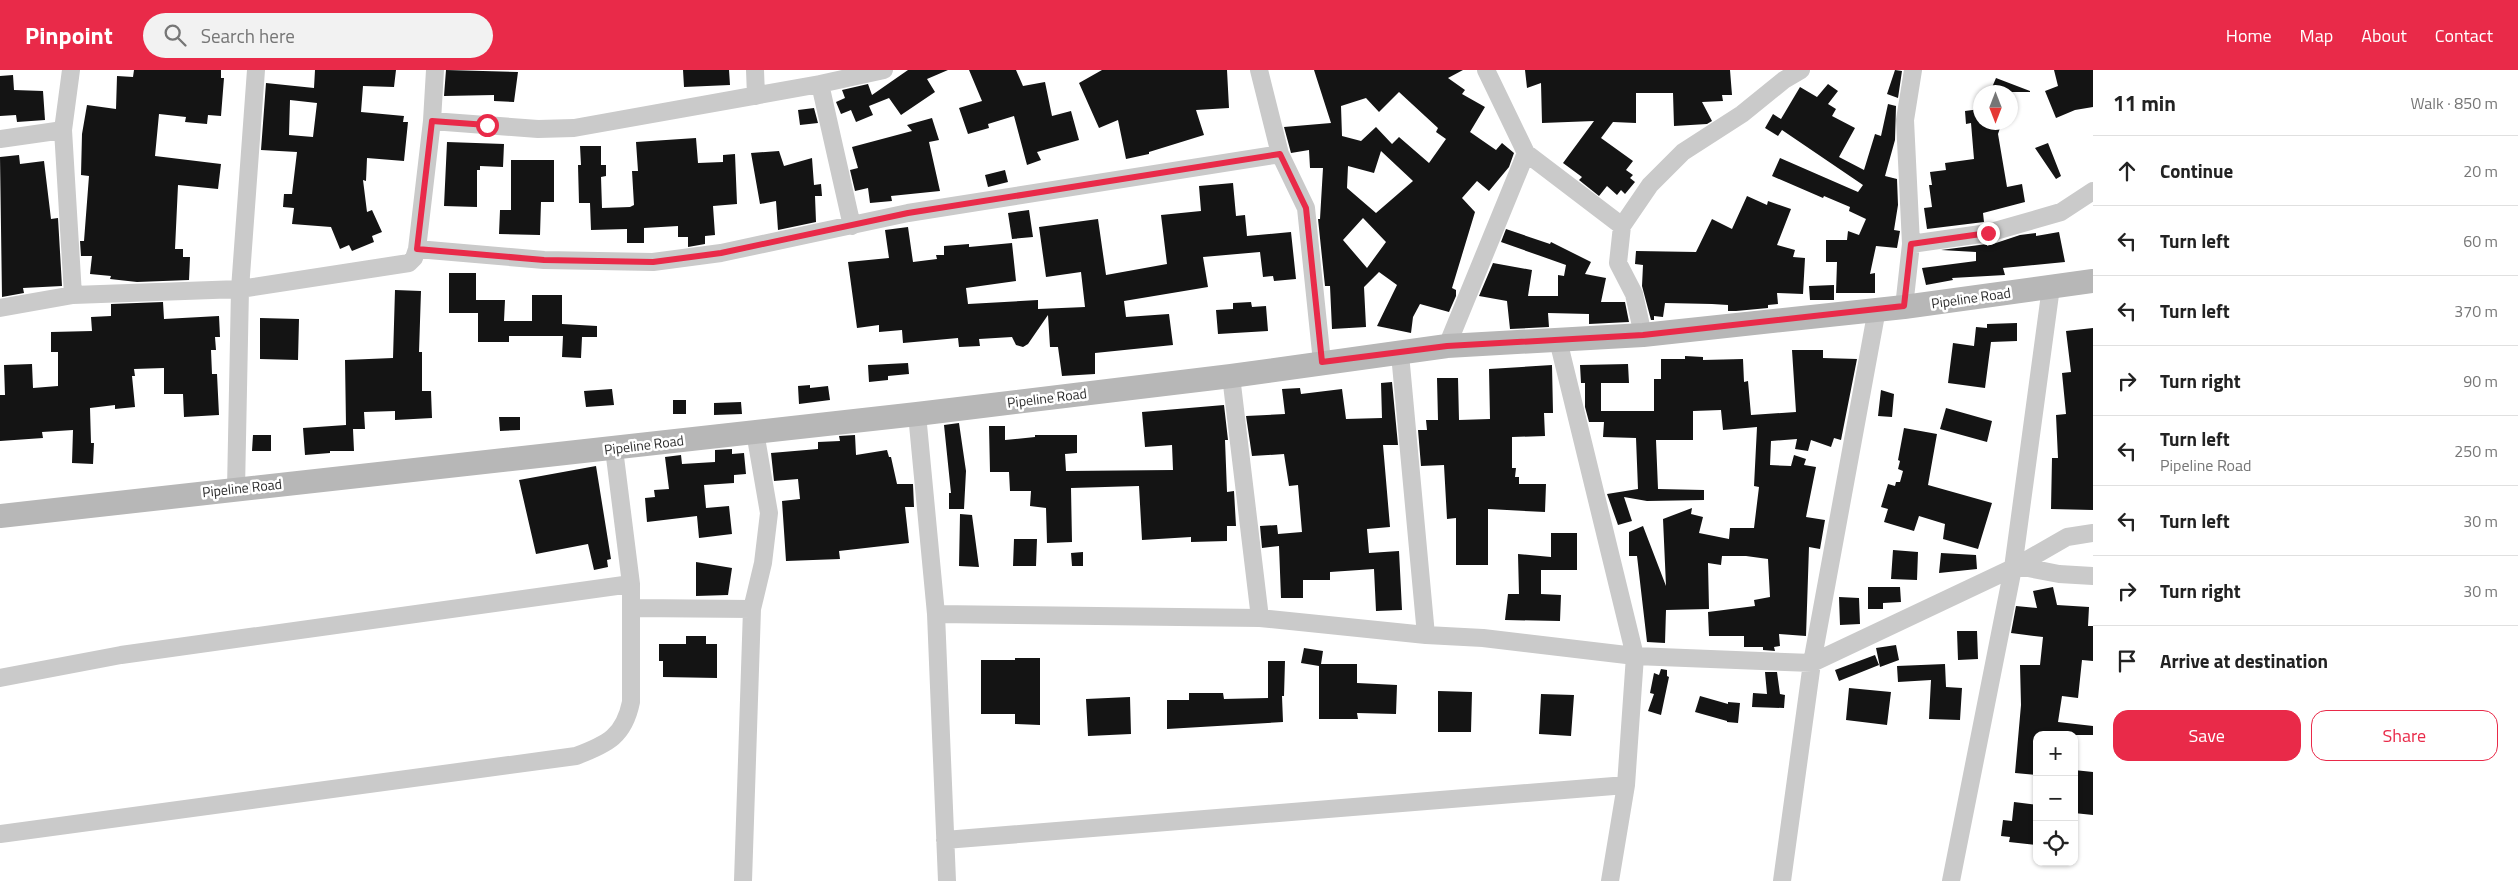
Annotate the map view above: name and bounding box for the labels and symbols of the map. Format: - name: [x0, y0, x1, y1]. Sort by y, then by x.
- north arrow: [1973, 85, 2018, 130]
- route start: [476, 114, 499, 137]
- route end: [1977, 222, 2000, 245]
- street label: Pipeline Road: [1930, 282, 2012, 313]
- street label: Pipeline Road: [1006, 382, 1088, 413]
- street label: Pipeline Road: [603, 429, 685, 460]
- street label: Pipeline Road: [201, 473, 283, 502]

